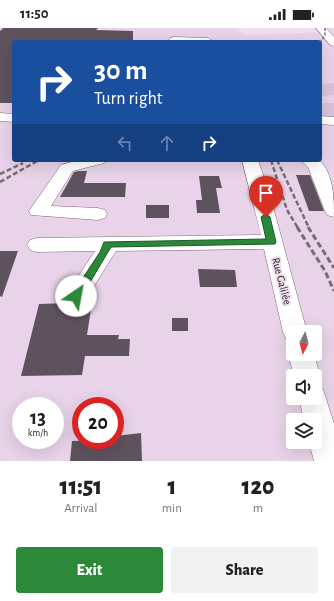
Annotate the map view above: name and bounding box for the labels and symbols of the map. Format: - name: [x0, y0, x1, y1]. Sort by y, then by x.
- pin: [249, 176, 283, 217]
- street label: Rue Galilée: [270, 256, 293, 306]
- position arrow: [55, 275, 97, 317]
- north arrow: [286, 325, 322, 361]
- speed limit sign: 20: [72, 397, 124, 449]

